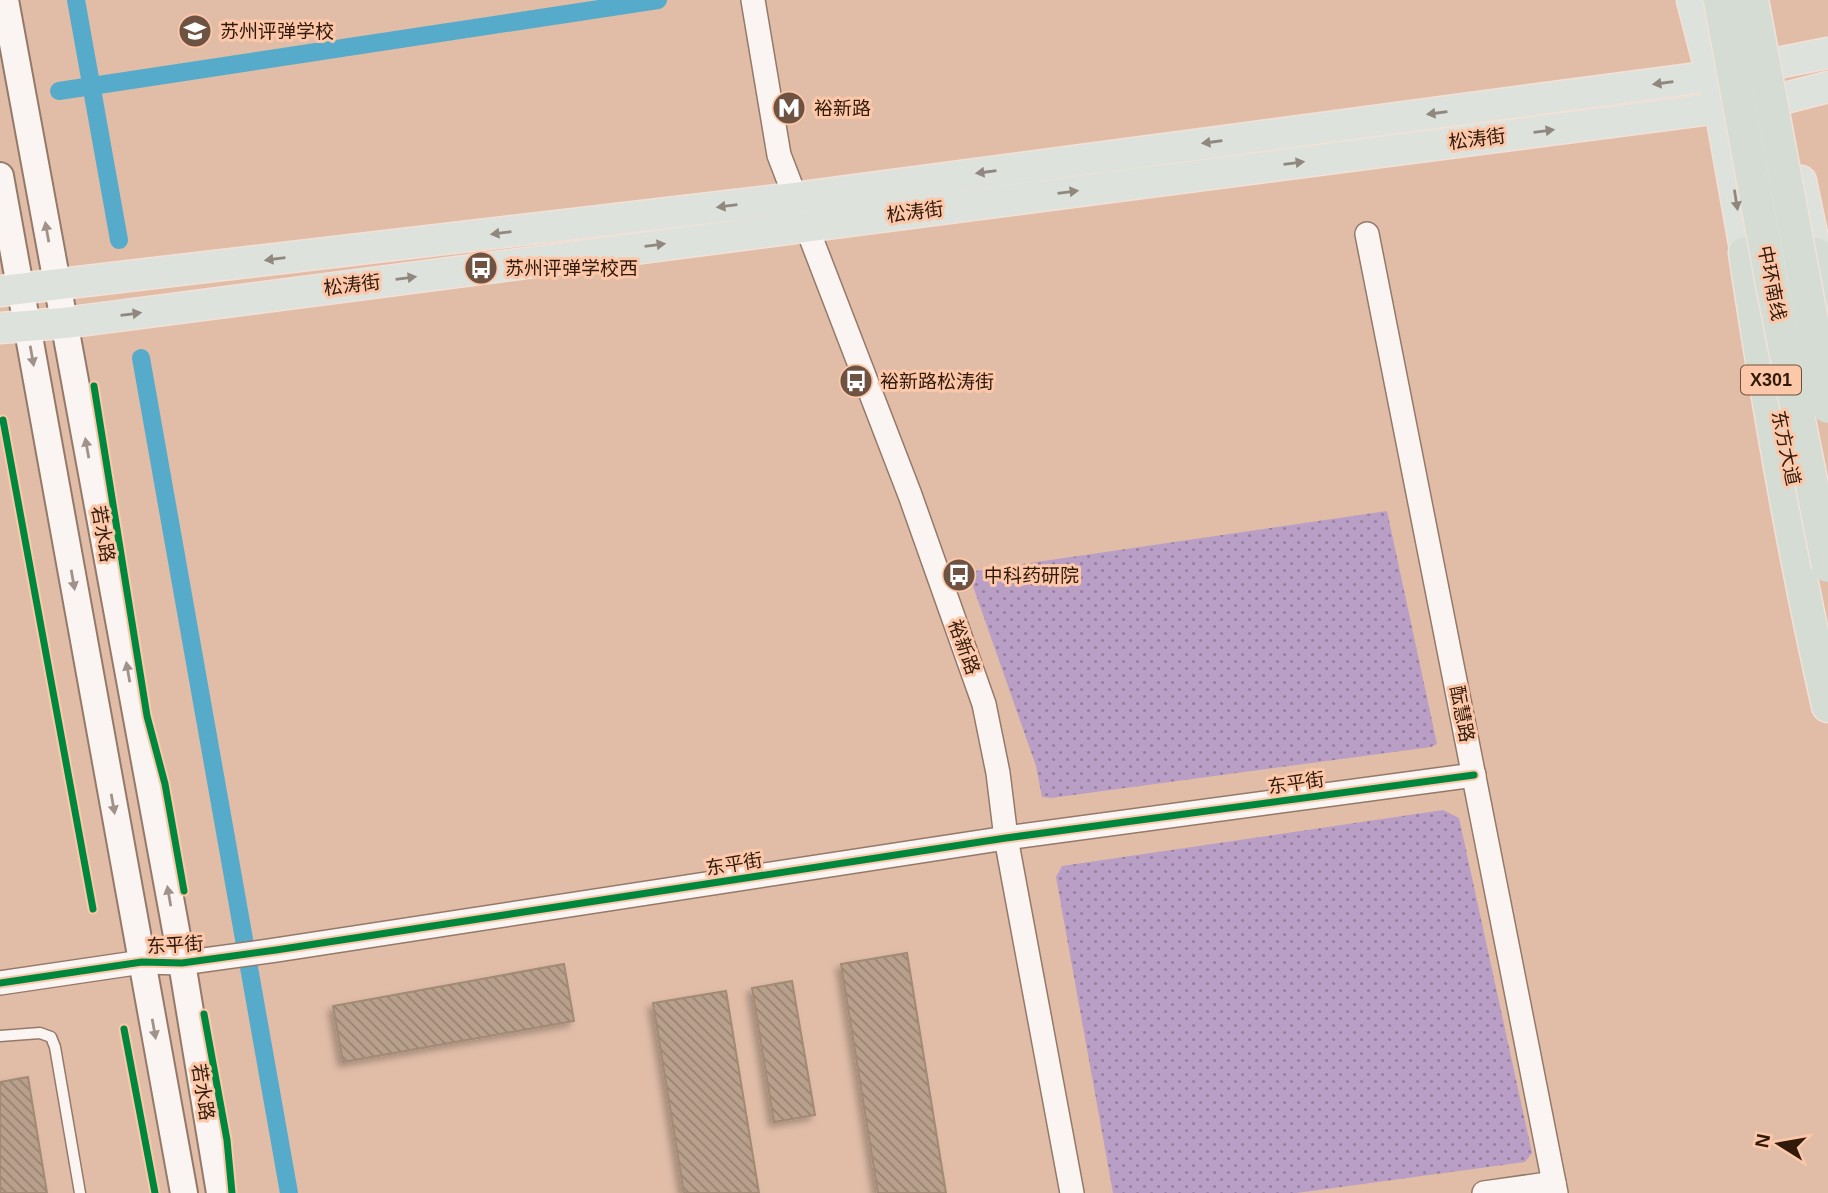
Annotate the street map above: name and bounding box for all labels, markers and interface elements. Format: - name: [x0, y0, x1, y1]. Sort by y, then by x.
- school or university icon: 苏州评弹学校: [176, 12, 214, 50]
- place label: 苏州评弹学校: [220, 21, 334, 42]
- one-way arrow: [1652, 77, 1674, 88]
- metro station icon: 裕新路: [770, 89, 808, 127]
- place label: 裕新路: [814, 98, 871, 119]
- one-way arrow: [1426, 107, 1448, 118]
- street label: 松涛街: [1447, 125, 1507, 153]
- one-way arrow: [1533, 125, 1555, 136]
- one-way arrow: [1201, 137, 1223, 148]
- one-way arrow: [1283, 157, 1305, 168]
- one-way arrow: [975, 167, 997, 178]
- one-way arrow: [1057, 186, 1079, 197]
- one-way arrow: [1731, 189, 1742, 211]
- street label: 松涛街: [885, 198, 945, 226]
- one-way arrow: [716, 200, 738, 211]
- one-way arrow: [42, 220, 53, 242]
- one-way arrow: [490, 227, 512, 238]
- one-way arrow: [645, 240, 667, 251]
- street label: 中环南线: [1754, 244, 1790, 322]
- bus stop icon: 苏州评弹学校西: [462, 249, 500, 287]
- one-way arrow: [264, 254, 286, 265]
- place label: 苏州评弹学校西: [505, 258, 638, 279]
- street label: 松涛街: [322, 271, 382, 299]
- one-way arrow: [395, 272, 417, 283]
- one-way arrow: [121, 308, 143, 319]
- one-way arrow: [27, 346, 38, 368]
- bus stop icon: 裕新路松涛街: [837, 362, 875, 400]
- road number: X301: [1741, 366, 1801, 394]
- place label: 裕新路松涛街: [880, 371, 994, 392]
- street label: 东方大道: [1768, 409, 1804, 487]
- one-way arrow: [81, 437, 92, 459]
- street label: 若水路: [88, 504, 118, 564]
- bus stop icon: 中科药研院: [940, 556, 978, 594]
- place label: 中科药研院: [984, 565, 1079, 586]
- one-way arrow: [68, 569, 79, 591]
- street label: 裕新路: [944, 617, 984, 677]
- one-way arrow: [122, 661, 133, 683]
- street label: 酝慧路: [1446, 684, 1478, 744]
- street label: 东平街: [1266, 769, 1326, 797]
- one-way arrow: [108, 793, 119, 815]
- street label: 东平街: [704, 849, 764, 879]
- one-way arrow: [164, 885, 175, 907]
- street label: 东平街: [146, 933, 204, 957]
- one-way arrow: [149, 1018, 160, 1040]
- street label: 若水路: [188, 1062, 218, 1122]
- north arrow: [1744, 1109, 1814, 1179]
- text: N: [1751, 1132, 1774, 1150]

